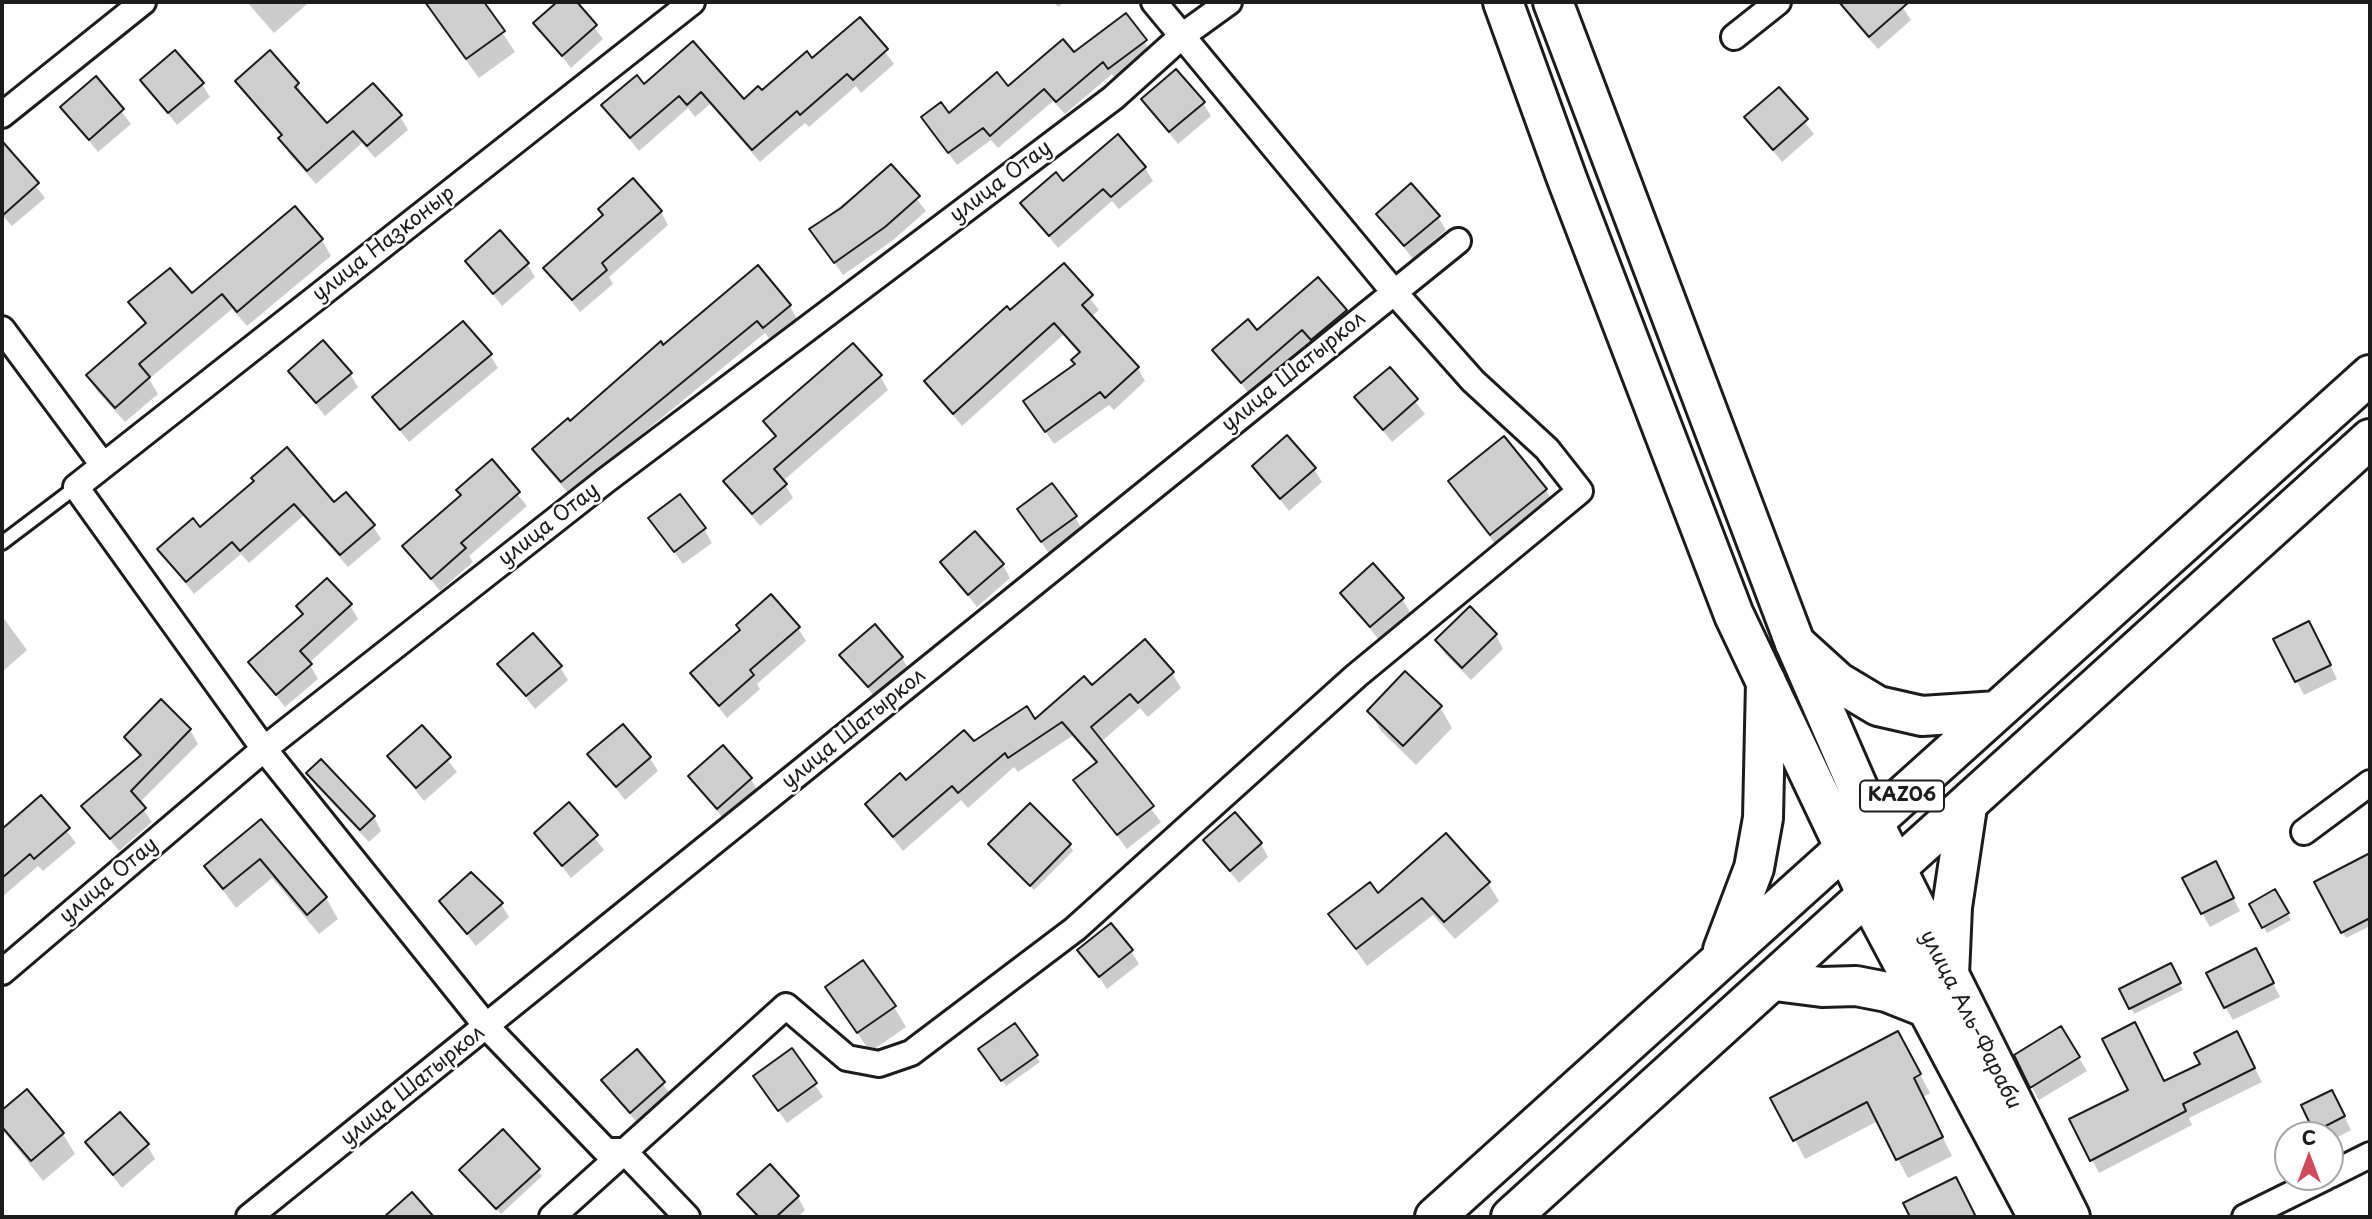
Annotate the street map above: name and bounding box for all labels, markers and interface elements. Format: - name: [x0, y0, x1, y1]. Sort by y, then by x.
- street label: улица Отау: [945, 136, 1057, 228]
- street label: улица Назконыр: [308, 181, 460, 307]
- street label: улица Шатыркол: [1217, 306, 1371, 438]
- street label: улица Отау: [494, 478, 604, 572]
- street label: улица Шатыркол: [777, 663, 931, 795]
- road number: KАZ06: [1860, 780, 1944, 811]
- street label: улица Отау: [55, 832, 163, 930]
- street label: улица Аль-Фараби: [1914, 926, 2026, 1114]
- street label: улица Шатыркол: [336, 1020, 490, 1152]
- north arrow: [2274, 1121, 2344, 1191]
- text: С: [2302, 1123, 2316, 1151]

